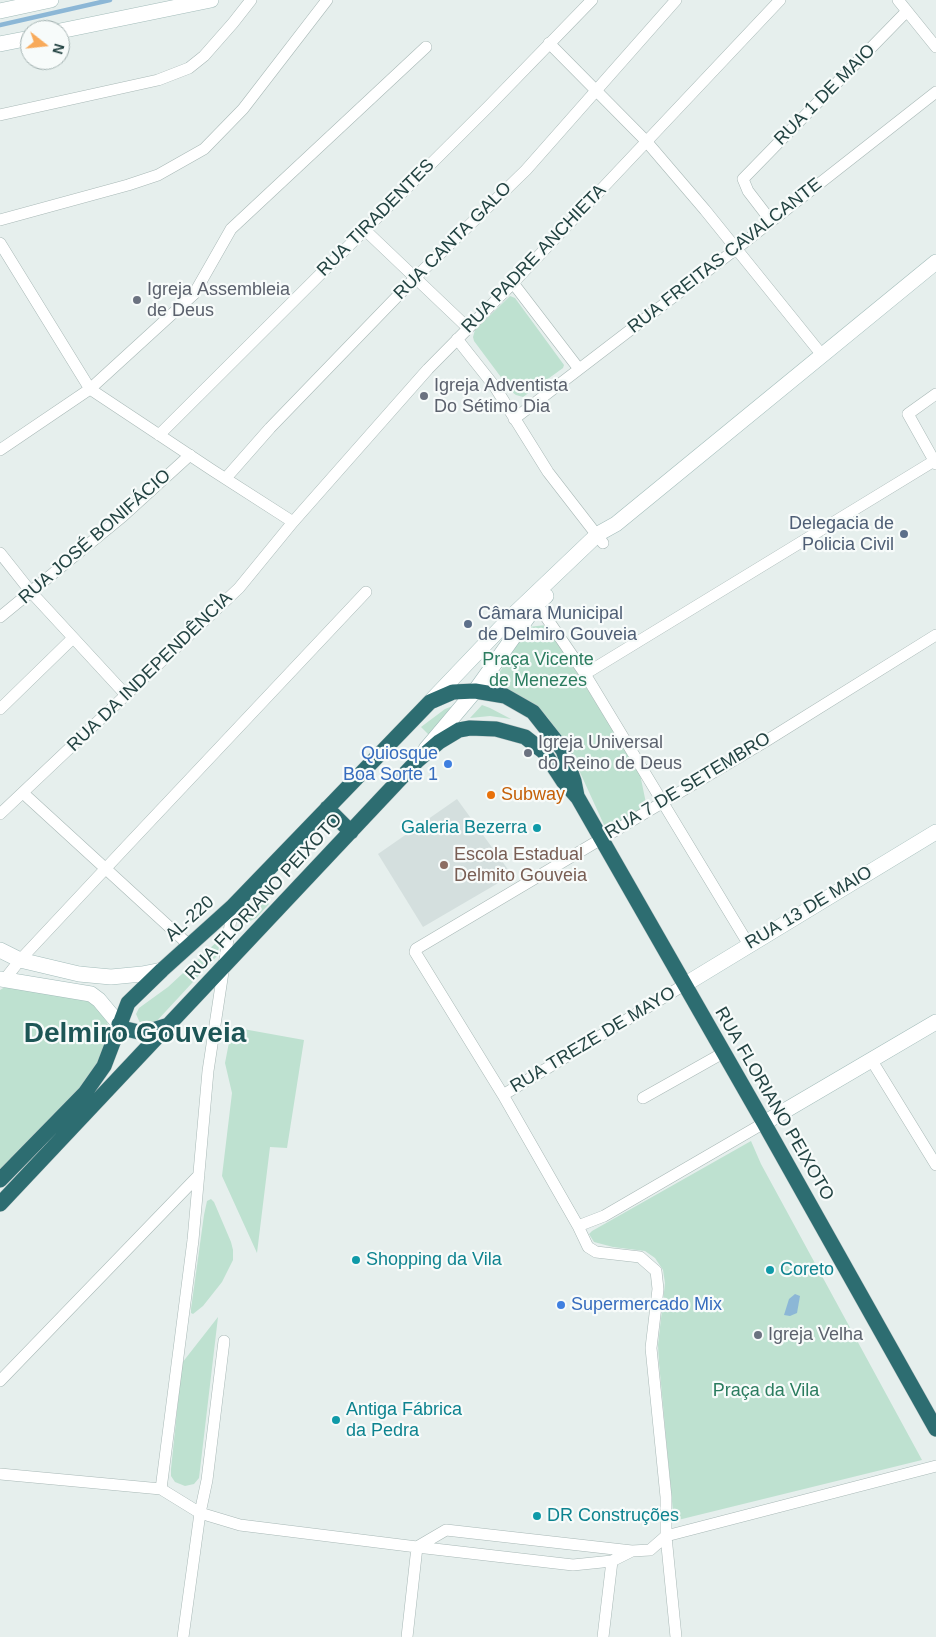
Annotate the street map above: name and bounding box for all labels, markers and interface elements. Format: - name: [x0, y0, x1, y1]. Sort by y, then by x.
- north arrow: [20, 20, 70, 70]
- street label: RUA 1 DE MAIO: [770, 40, 880, 150]
- text: N: [49, 42, 68, 56]
- street label: RUA TIRADENTES: [313, 155, 439, 281]
- street label: RUA FREITAS CAVALCANTE: [624, 174, 826, 338]
- street label: RUA CANTA GALO: [390, 178, 516, 304]
- street label: RUA PADRE ANCHIETA: [457, 180, 611, 338]
- place label: Igreja Assembleia de Deus: [147, 279, 290, 322]
- marker: Igreja Assembleia de Deus: [131, 294, 143, 306]
- place label: Igreja Adventista Do Sétimo Dia: [434, 375, 568, 418]
- marker: Igreja Adventista Do Sétimo Dia: [418, 390, 430, 402]
- street label: RUA JOSÉ BONIFÁCIO: [15, 465, 175, 609]
- place label: Delegacia de Policia Civil: [789, 513, 894, 556]
- marker: Delegacia de Policia Civil: [898, 528, 910, 540]
- street label: RUA DA INDEPENDÊNCIA: [63, 587, 237, 757]
- place label: Câmara Municipal de Delmiro Gouveia: [478, 603, 637, 646]
- marker: Câmara Municipal de Delmiro Gouveia: [462, 618, 474, 630]
- park label: Praça Vicente de Menezes: [482, 649, 594, 692]
- street label: RUA 7 DE SETEMBRO: [601, 728, 775, 844]
- place label: Igreja Universal do Reino de Deus: [538, 732, 682, 774]
- place label: Quiosque Boa Sorte 1: [343, 743, 438, 786]
- marker: Igreja Universal do Reino de Deus: [522, 747, 534, 759]
- marker: Quiosque Boa Sorte 1: [442, 758, 454, 770]
- place label: Subway: [501, 784, 565, 806]
- marker: Subway: [485, 789, 497, 801]
- street label: RUA FLORIANO PEIXOTO: [181, 809, 347, 985]
- place label: Galeria Bezerra: [401, 817, 527, 839]
- marker: Galeria Bezerra: [531, 822, 543, 834]
- place label: Escola Estadual Delmito Gouveia: [454, 844, 587, 886]
- marker: Escola Estadual Delmito Gouveia: [438, 859, 450, 871]
- street label: RUA 13 DE MAIO: [742, 862, 876, 954]
- street label: AL-220: [161, 892, 219, 946]
- street label: RUA TREZE DE MAYO: [507, 982, 679, 1098]
- street label: RUA FLORIANO PEIXOTO: [710, 1003, 838, 1205]
- district label: Delmiro Gouveia: [24, 1017, 246, 1051]
- place label: Shopping da Vila: [366, 1249, 502, 1271]
- marker: Shopping da Vila: [350, 1254, 362, 1266]
- place label: Coreto: [780, 1259, 834, 1281]
- marker: Coreto: [764, 1264, 776, 1276]
- place label: Supermercado Mix: [571, 1294, 722, 1316]
- marker: Supermercado Mix: [555, 1299, 567, 1311]
- place label: Igreja Velha: [768, 1324, 863, 1346]
- marker: Igreja Velha: [752, 1329, 764, 1341]
- park label: Praça da Vila: [713, 1380, 819, 1402]
- place label: Antiga Fábrica da Pedra: [346, 1399, 462, 1442]
- marker: Antiga Fábrica da Pedra: [330, 1414, 342, 1426]
- place label: DR Construções: [547, 1505, 679, 1527]
- marker: DR Construções: [531, 1510, 543, 1522]

